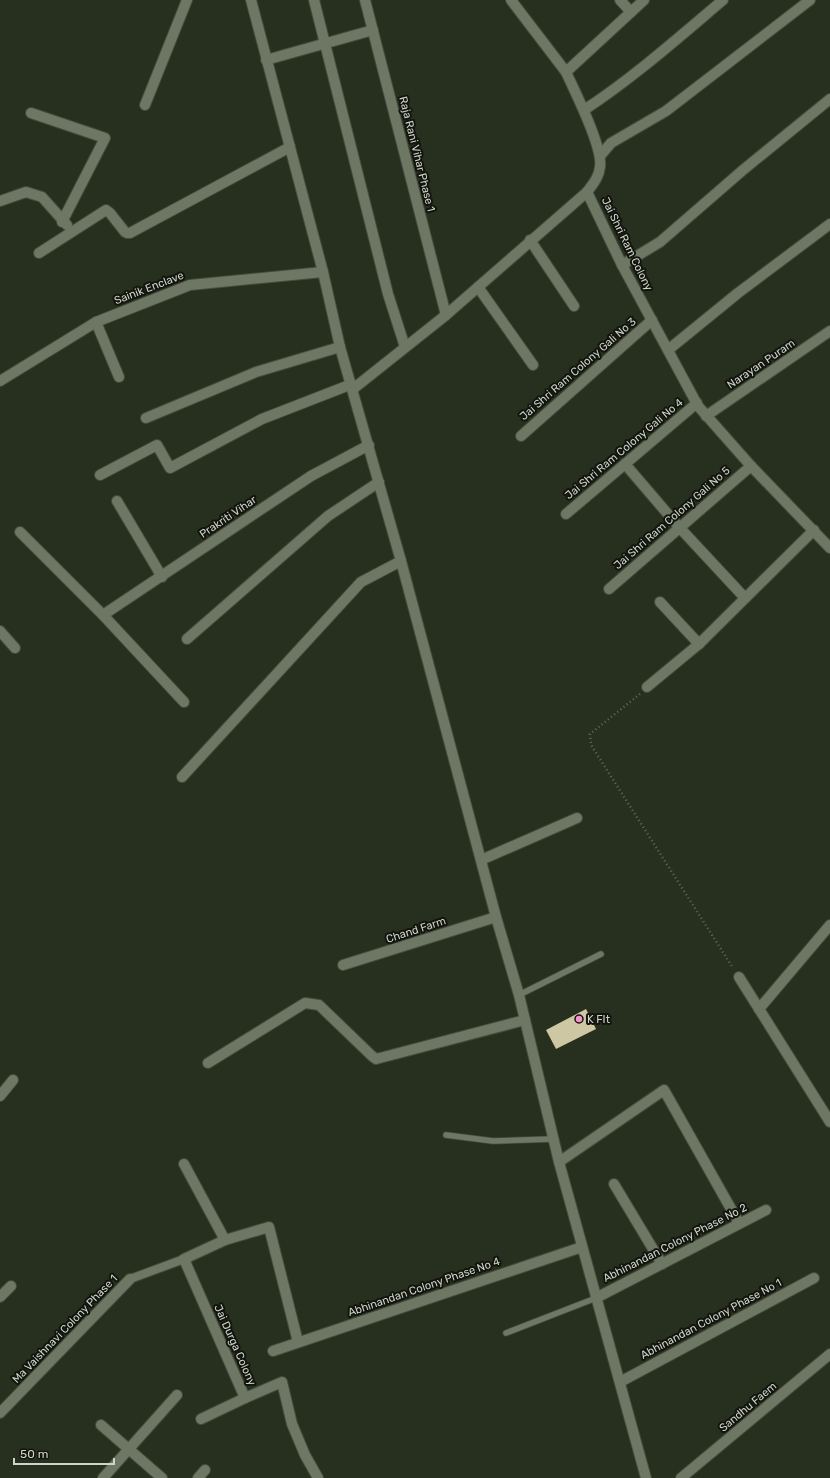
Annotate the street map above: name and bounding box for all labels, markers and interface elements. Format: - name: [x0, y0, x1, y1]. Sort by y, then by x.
- street label: Raja Rani Vihar Phase 1: [396, 95, 438, 213]
- street label: Jai Shri Ram Colony: [599, 195, 655, 293]
- street label: Sainik Enclave: [112, 269, 186, 307]
- street label: Jai Shri Ram Colony Gali No 3: [517, 315, 639, 423]
- street label: Narayan Puram: [725, 336, 797, 391]
- street label: Jai Shri Ram Colony Gali No 4: [562, 396, 686, 502]
- street label: Jai Shri Ram Colony Gali No 5: [611, 464, 733, 572]
- street label: Prakriti Vihar: [197, 493, 260, 541]
- street label: Chand Farm: [384, 914, 448, 946]
- place label: K FIt: [587, 1013, 611, 1026]
- marker: K FIt: [574, 1014, 584, 1024]
- street label: Abhinandan Colony Phase No 2: [601, 1201, 749, 1285]
- street label: Abhinandan Colony Phase No 4: [346, 1255, 502, 1319]
- street label: Ma Vaishnavi Colony Phase 1: [10, 1272, 120, 1386]
- street label: Abhinandan Colony Phase No 1: [638, 1276, 784, 1362]
- street label: Jai Durga Colony: [211, 1303, 259, 1387]
- street label: Sandhu Faem: [717, 1379, 779, 1435]
- scale bar: [14, 1440, 114, 1466]
- text: 50 m: [20, 1447, 48, 1461]

